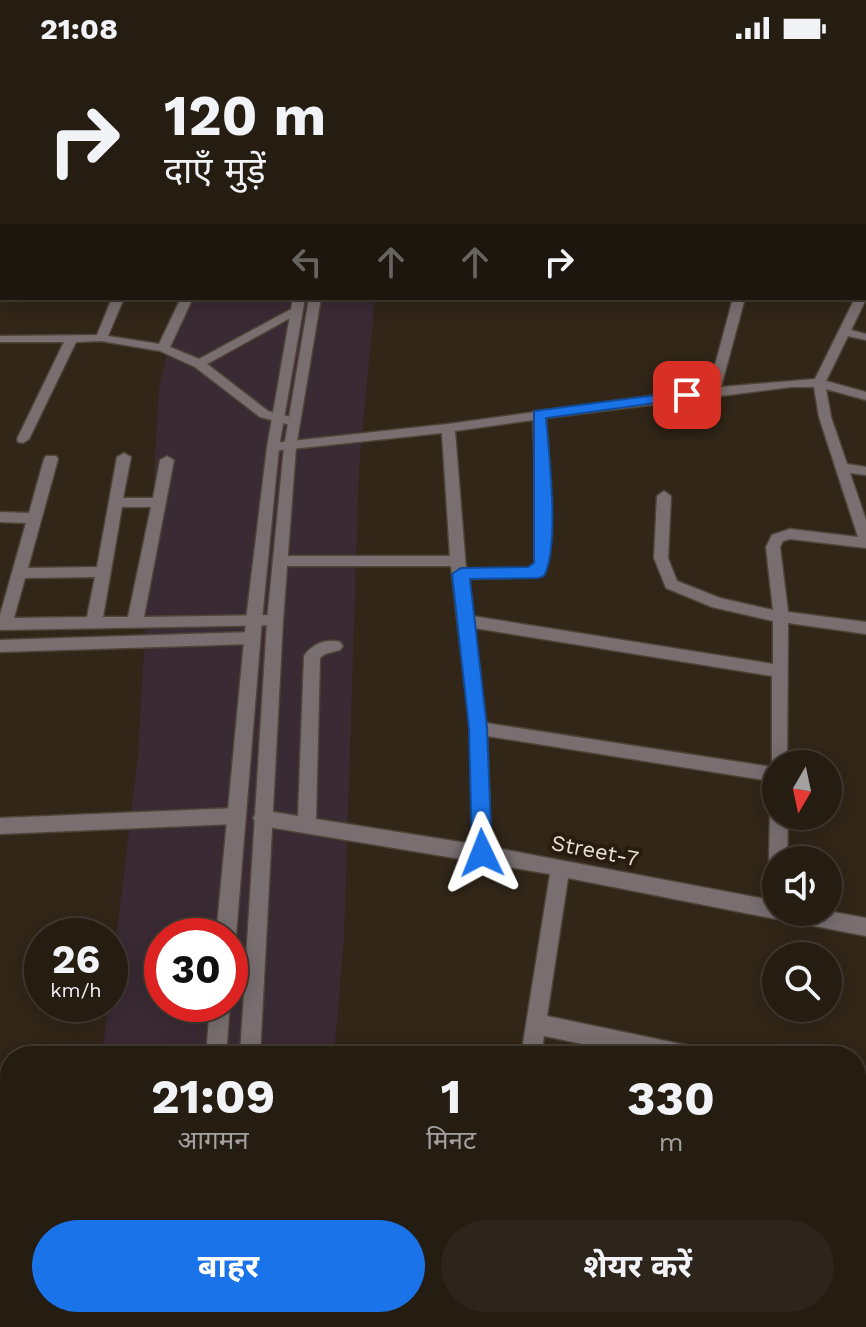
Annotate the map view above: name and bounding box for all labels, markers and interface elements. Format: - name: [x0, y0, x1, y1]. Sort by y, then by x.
- text: 21:08: [40, 11, 118, 46]
- text: 120 m: [164, 83, 326, 149]
- icon: right: [32, 88, 136, 192]
- text: दाएँ मुड़ें: [164, 150, 265, 192]
- icon: left: [285, 240, 329, 284]
- icon: ahead: [369, 240, 413, 284]
- icon: ahead: [453, 240, 497, 284]
- icon: right: [537, 240, 581, 284]
- pin: [653, 361, 721, 429]
- icon: arrive: [665, 373, 709, 417]
- north arrow: [762, 750, 842, 830]
- map controls: [762, 750, 842, 1022]
- position arrow: [440, 811, 524, 895]
- street label: Street-7: [549, 830, 641, 871]
- button: sound: [762, 846, 842, 926]
- speed limit sign: 30: [144, 918, 248, 1022]
- text: 26: [52, 936, 100, 983]
- button: search: [762, 942, 842, 1022]
- text: km/h: [50, 978, 102, 1002]
- text: 21:09: [151, 1068, 275, 1125]
- text: 1: [441, 1068, 462, 1125]
- text: 330: [627, 1070, 715, 1127]
- text: आगमन: [178, 1125, 249, 1155]
- text: मिनट: [426, 1125, 476, 1155]
- text: m: [659, 1127, 683, 1157]
- button: बाहर: [32, 1220, 425, 1312]
- button: शेयर करें: [441, 1220, 834, 1312]

